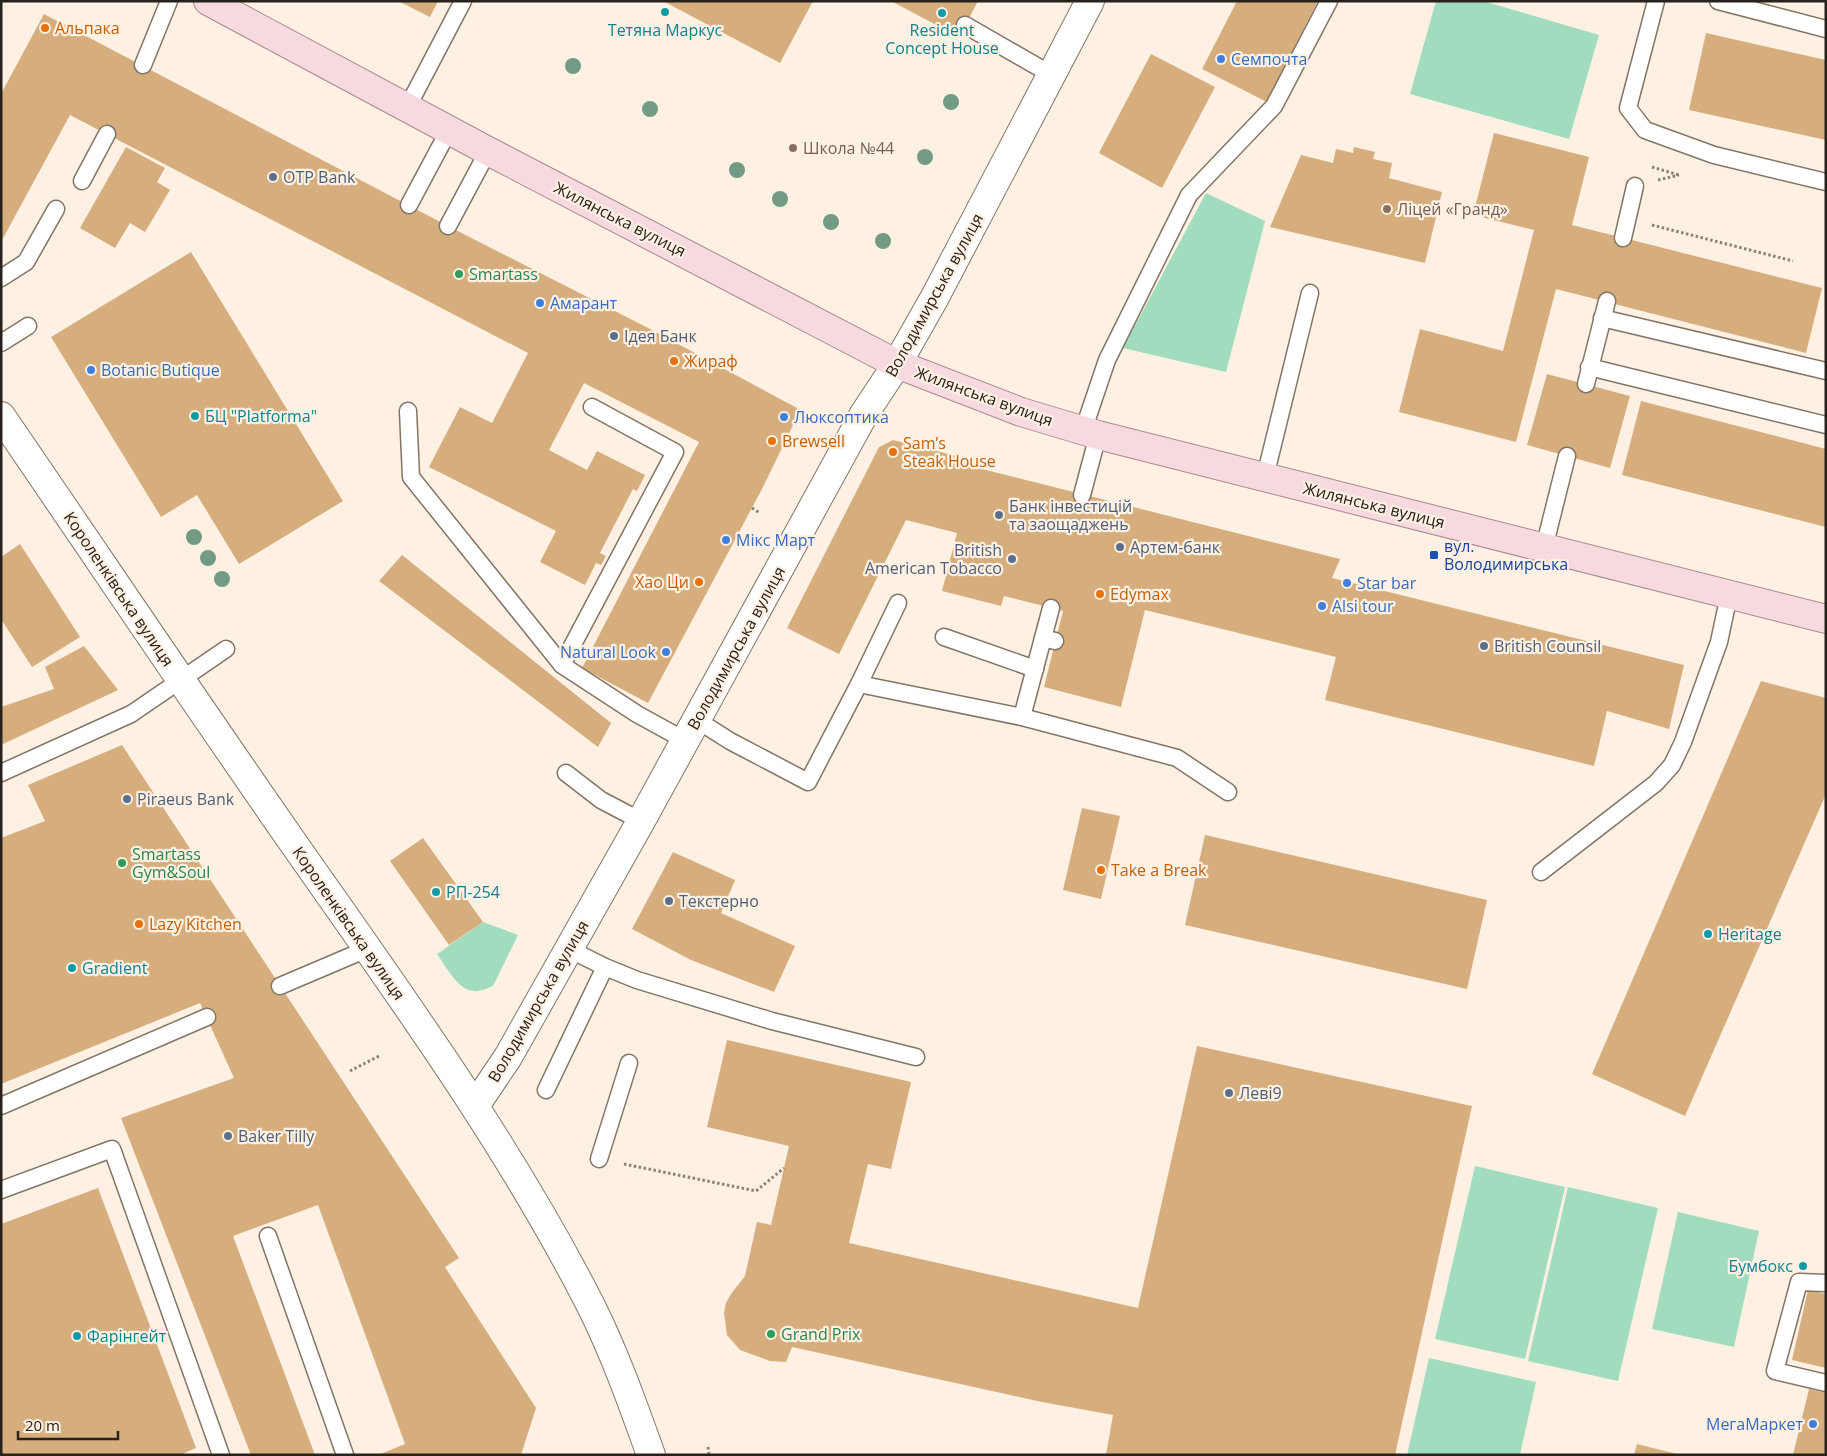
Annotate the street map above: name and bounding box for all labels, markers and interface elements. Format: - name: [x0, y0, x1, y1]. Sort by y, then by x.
- marker: Тетяна Маркус: [659, 6, 671, 18]
- marker: Resident Concept House: [936, 7, 948, 19]
- place label: Альпака: [55, 17, 120, 39]
- place label: Тетяна Маркус: [608, 19, 723, 41]
- place label: Resident Concept House: [885, 19, 999, 59]
- marker: Альпака: [39, 22, 51, 34]
- place label: Семпочта: [1231, 48, 1307, 70]
- marker: Семпочта: [1215, 53, 1227, 65]
- place label: Школа №44: [803, 137, 894, 159]
- marker: Школа №44: [787, 142, 799, 154]
- place label: OTP Bank: [283, 166, 356, 188]
- marker: OTP Bank: [267, 171, 279, 183]
- street label: Жилянська вулиця: [550, 176, 690, 262]
- place label: Ліцей «Гранд»: [1397, 198, 1508, 220]
- marker: Ліцей «Гранд»: [1381, 203, 1393, 215]
- street label: Володимирська вулиця: [880, 209, 988, 381]
- place label: Smartass: [469, 263, 538, 285]
- marker: Smartass: [453, 268, 465, 280]
- place label: Амарант: [550, 292, 618, 314]
- marker: Амарант: [534, 297, 546, 309]
- place label: Ідея Банк: [624, 325, 697, 347]
- marker: Ідея Банк: [608, 330, 620, 342]
- place label: Жираф: [684, 350, 738, 372]
- marker: Жираф: [668, 355, 680, 367]
- place label: Botanic Butique: [101, 359, 220, 381]
- street label: Жилянська вулиця: [912, 361, 1056, 431]
- marker: Botanic Butique: [85, 364, 97, 376]
- place label: БЦ "Platforma": [205, 405, 317, 427]
- place label: Люксоптика: [794, 406, 889, 428]
- marker: БЦ "Platforma": [189, 410, 201, 422]
- marker: Люксоптика: [778, 411, 790, 423]
- place label: Brewsell: [782, 430, 845, 452]
- place label: Sam’s Steak House: [903, 432, 996, 472]
- marker: Brewsell: [766, 435, 778, 447]
- marker: Sam’s Steak House: [887, 446, 899, 458]
- street label: Жилянська вулиця: [1301, 477, 1447, 533]
- place label: Банк інвестицій та заощаджень: [1009, 495, 1132, 535]
- street label: Короленківська вулиця: [59, 507, 179, 671]
- marker: Банк інвестицій та заощаджень: [993, 509, 1005, 521]
- place label: Мікс Март: [736, 529, 816, 551]
- marker: Мікс Март: [720, 534, 732, 546]
- place label: вул. Володимирська: [1444, 535, 1568, 575]
- place label: Артем-банк: [1130, 536, 1221, 558]
- place label: British American Tobacco: [865, 539, 1002, 579]
- marker: Артем-банк: [1114, 541, 1126, 553]
- marker: вул. Володимирська: [1428, 549, 1440, 561]
- marker: British American Tobacco: [1006, 553, 1018, 565]
- street label: Володимирська вулиця: [682, 562, 790, 734]
- place label: Хао Ци: [635, 571, 689, 593]
- place label: Star bar: [1357, 572, 1417, 594]
- marker: Хао Ци: [693, 576, 705, 588]
- marker: Star bar: [1341, 577, 1353, 589]
- place label: Edymax: [1110, 583, 1169, 605]
- marker: Edymax: [1094, 588, 1106, 600]
- place label: Alsi tour: [1332, 595, 1394, 617]
- marker: Alsi tour: [1316, 600, 1328, 612]
- place label: British Counsil: [1494, 635, 1601, 657]
- marker: British Counsil: [1478, 640, 1490, 652]
- place label: Natural Look: [560, 641, 657, 663]
- marker: Natural Look: [660, 646, 672, 658]
- place label: Piraeus Bank: [137, 788, 235, 810]
- marker: Piraeus Bank: [121, 793, 133, 805]
- street label: Короленківська вулиця: [288, 842, 410, 1004]
- place label: Smartass Gym&Soul: [132, 843, 210, 883]
- marker: Smartass Gym&Soul: [116, 857, 128, 869]
- place label: Take a Break: [1111, 859, 1207, 881]
- marker: Take a Break: [1095, 864, 1107, 876]
- place label: РП-254: [446, 881, 500, 903]
- marker: РП-254: [430, 886, 442, 898]
- place label: Текстерно: [679, 890, 759, 912]
- marker: Текстерно: [663, 895, 675, 907]
- place label: Lazy Kitchen: [149, 913, 242, 935]
- street label: Володимирська вулиця: [483, 916, 593, 1086]
- marker: Lazy Kitchen: [133, 918, 145, 930]
- place label: Heritage: [1718, 923, 1782, 945]
- marker: Heritage: [1702, 928, 1714, 940]
- place label: Gradient: [82, 957, 148, 979]
- marker: Gradient: [66, 962, 78, 974]
- place label: Леві9: [1239, 1082, 1282, 1104]
- marker: Леві9: [1223, 1087, 1235, 1099]
- place label: Baker Tilly: [238, 1125, 315, 1147]
- marker: Baker Tilly: [222, 1130, 234, 1142]
- place label: Бумбокс: [1728, 1255, 1793, 1277]
- marker: Бумбокс: [1797, 1260, 1809, 1272]
- place label: Grand Prix: [781, 1323, 861, 1345]
- place label: Фарінгейт: [87, 1325, 167, 1347]
- marker: Grand Prix: [765, 1328, 777, 1340]
- marker: Фарінгейт: [71, 1330, 83, 1342]
- scale bar: [18, 1408, 118, 1440]
- place label: МегаМаркет: [1706, 1413, 1803, 1435]
- text: 20 m: [25, 1415, 60, 1435]
- marker: МегаМаркет: [1807, 1418, 1819, 1430]

